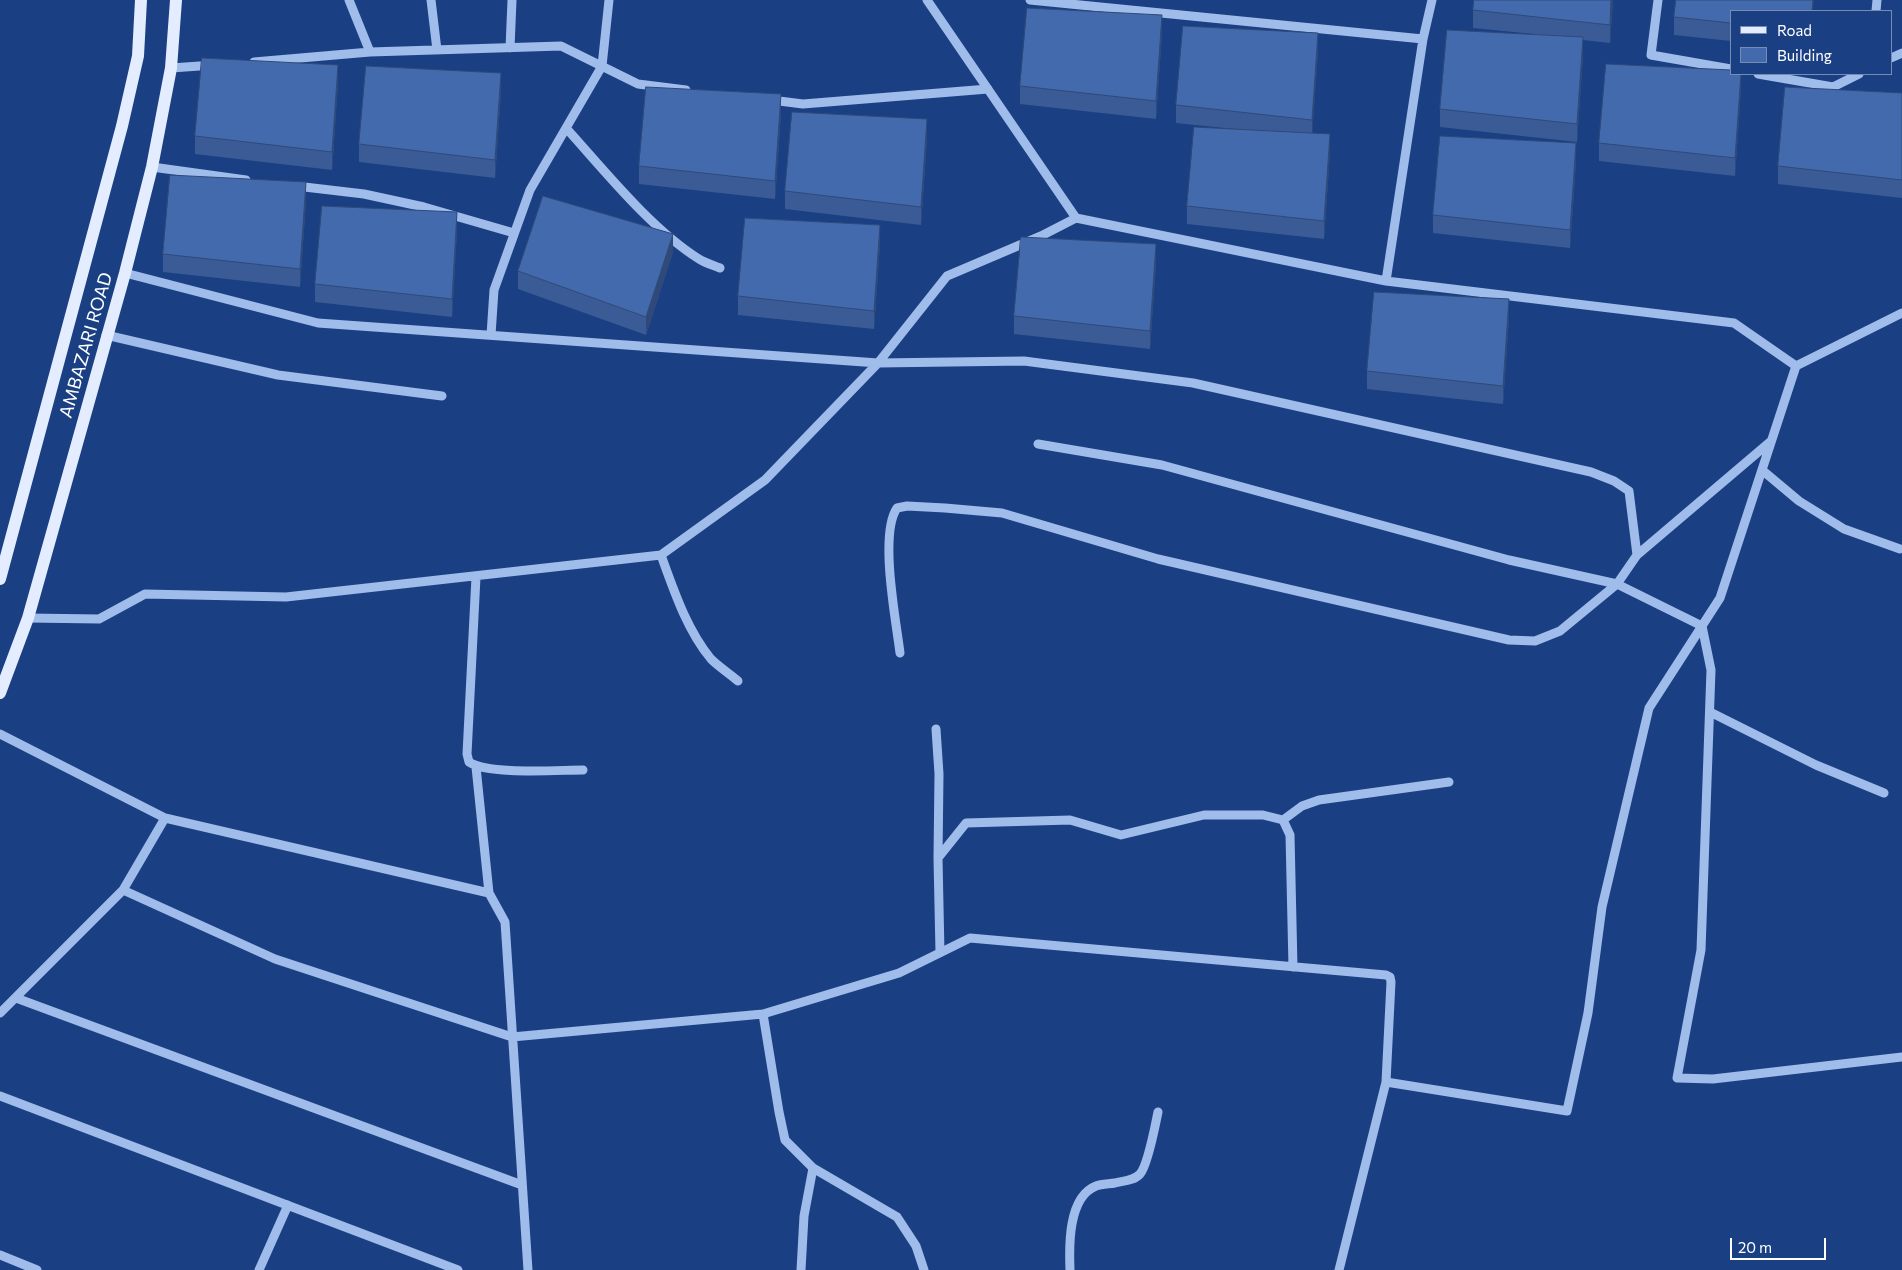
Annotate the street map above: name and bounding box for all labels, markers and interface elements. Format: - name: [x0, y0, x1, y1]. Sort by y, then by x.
- legend: [1730, 10, 1892, 75]
- text: Road: [1777, 21, 1812, 39]
- text: Building: [1777, 46, 1832, 64]
- street label: AMBAZARI ROAD: [55, 270, 117, 420]
- scale bar: [1732, 1228, 1828, 1260]
- text: 20 m: [1738, 1238, 1772, 1256]

